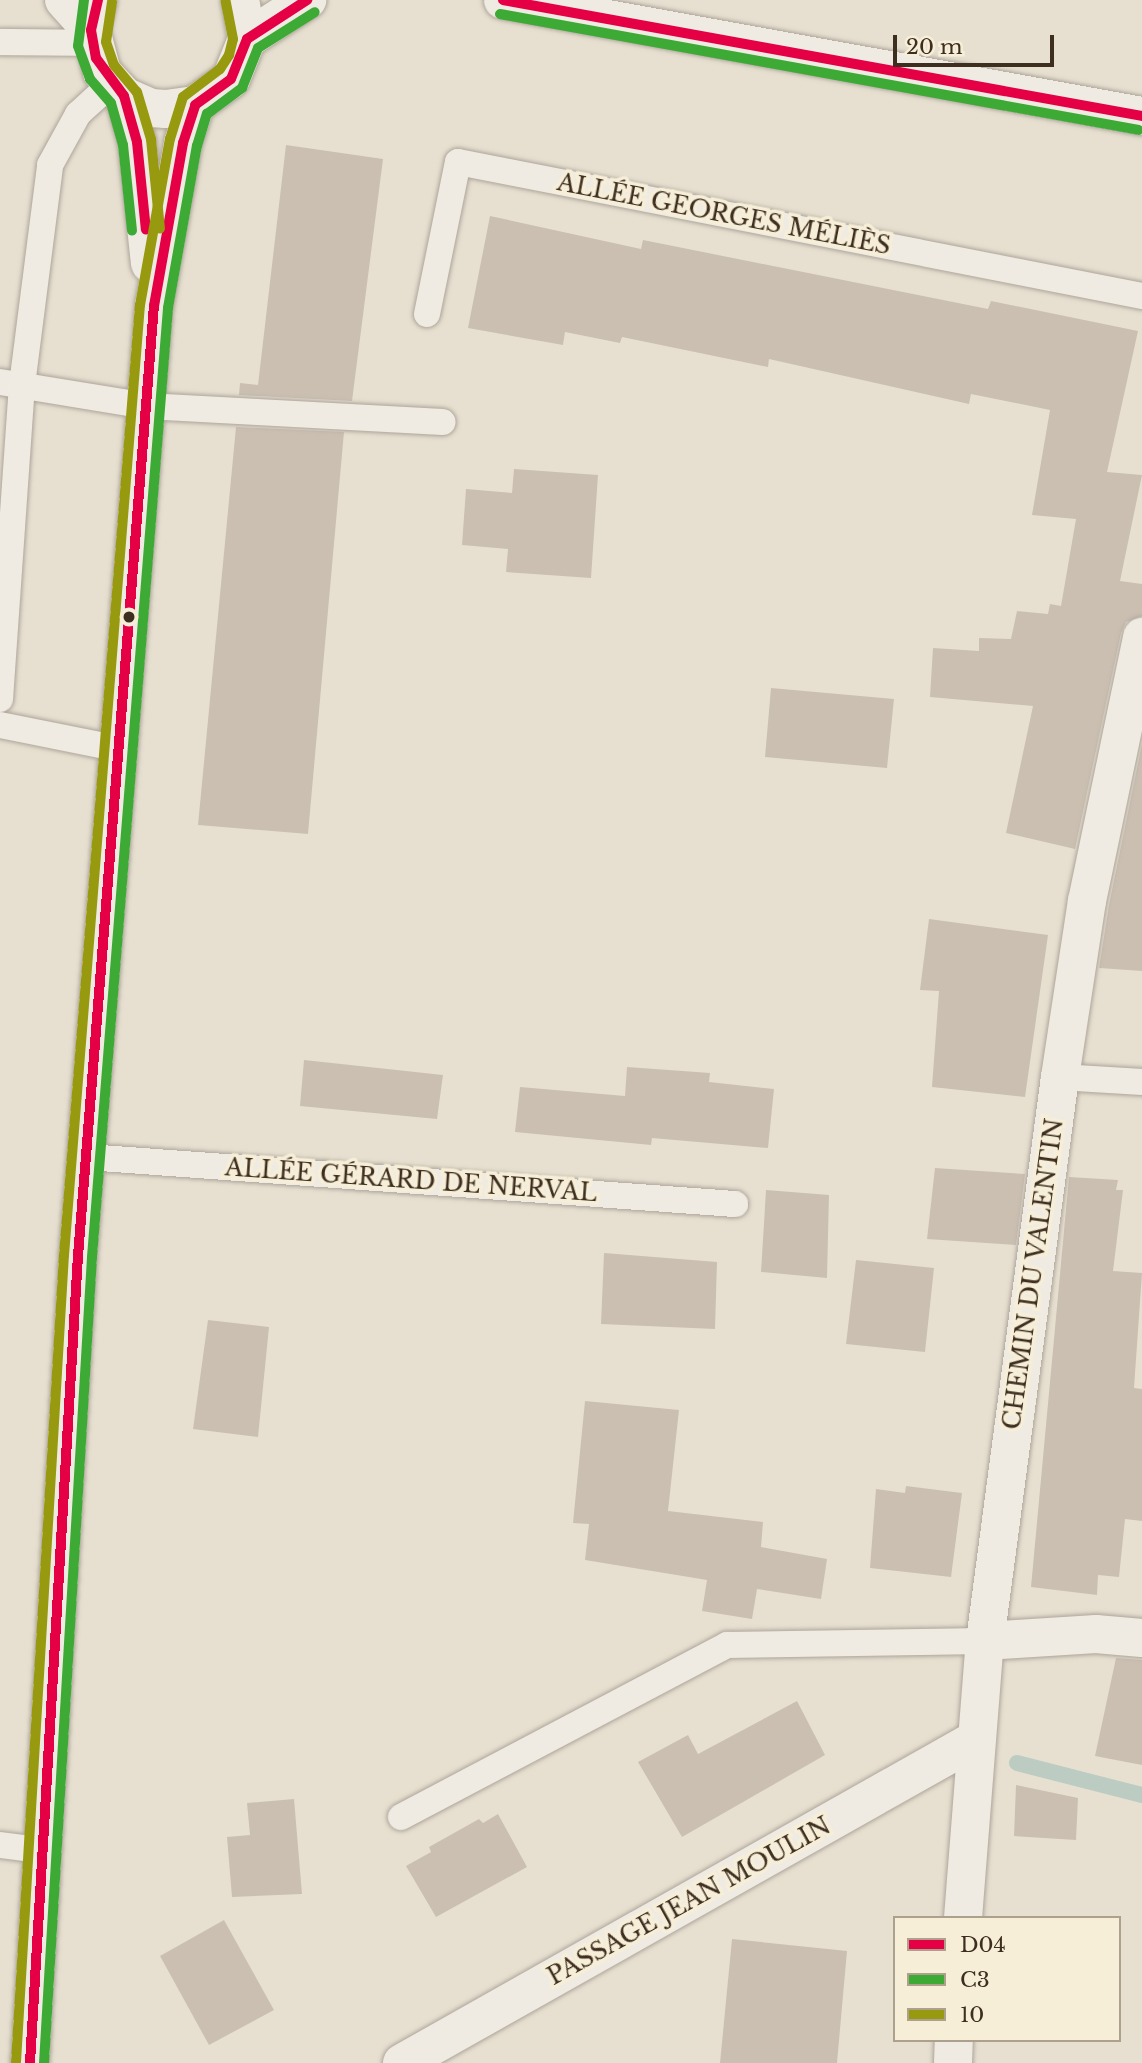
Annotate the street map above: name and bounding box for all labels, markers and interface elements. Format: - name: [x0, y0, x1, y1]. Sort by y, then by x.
- scale bar: [897, 21, 1058, 65]
- text: 20 m: [906, 34, 963, 60]
- street label: ALLÉE GEORGES MÉLIÈS: [555, 168, 893, 260]
- unlabelled marker: [122, 610, 136, 624]
- street label: CHEMIN DU VALENTIN: [997, 1116, 1069, 1432]
- street label: ALLÉE GÉRARD DE NERVAL: [224, 1153, 598, 1207]
- street label: PASSAGE JEAN MOULIN: [542, 1811, 836, 1991]
- legend: [894, 1916, 1121, 2042]
- text: D04: [960, 1932, 1006, 1958]
- text: C3: [960, 1967, 990, 1993]
- text: 10: [960, 2002, 984, 2028]

